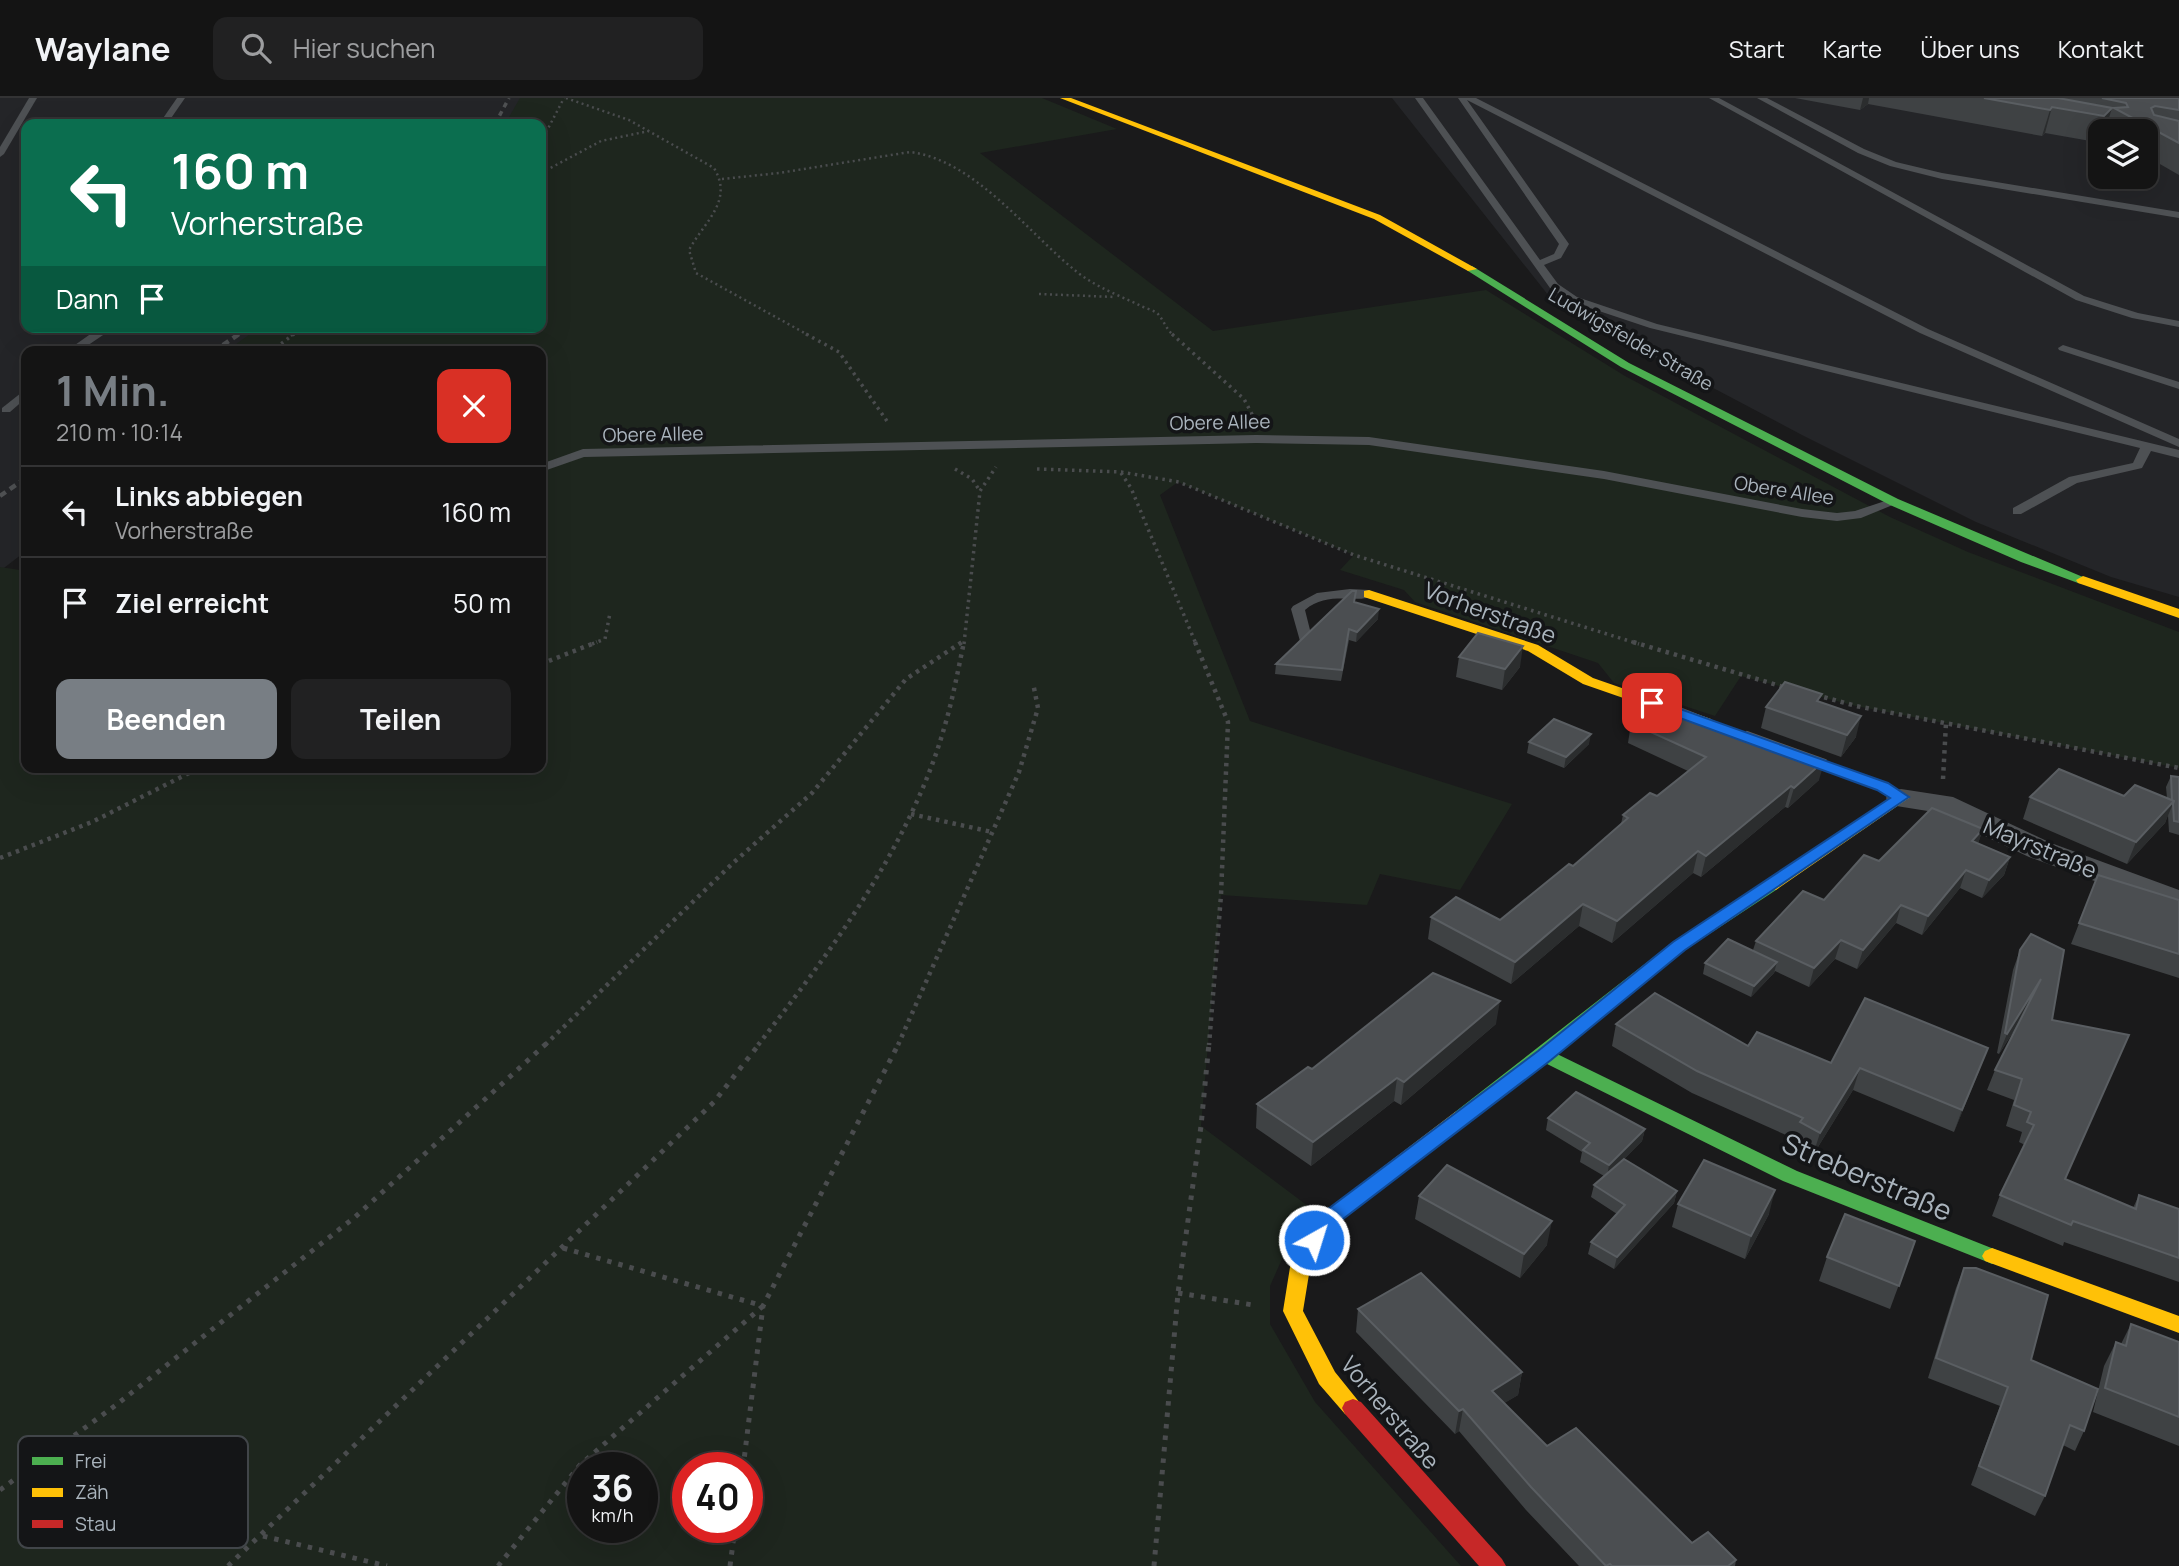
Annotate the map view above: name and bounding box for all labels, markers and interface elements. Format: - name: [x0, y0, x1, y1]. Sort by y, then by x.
- search box: [213, 17, 703, 80]
- text: Waylane: [35, 26, 171, 71]
- icon: search: [237, 29, 275, 67]
- text: Hier suchen: [293, 30, 436, 66]
- text: Start: [1729, 32, 1785, 65]
- text: Karte: [1823, 32, 1882, 65]
- text: Über uns: [1920, 32, 2020, 65]
- text: Kontakt: [2058, 32, 2144, 65]
- map controls: [2088, 119, 2158, 189]
- button: layers: [2088, 119, 2158, 189]
- text: 160 m: [171, 137, 309, 204]
- icon: left: [56, 147, 147, 238]
- text: Vorherstraße: [171, 201, 364, 245]
- icon: arrive: [133, 280, 171, 318]
- text: Dann: [56, 281, 119, 317]
- street label: Ludwigsfelder Straße: [1544, 281, 1718, 397]
- text: 1 Min.: [56, 361, 170, 419]
- button: close: [437, 369, 511, 443]
- street label: Obere Allee: [1169, 408, 1271, 436]
- text: 210 m · 10:14: [56, 416, 183, 448]
- street label: Obere Allee: [602, 420, 704, 448]
- street label: Obere Allee: [1732, 469, 1836, 511]
- text: Links abbiegen: [115, 478, 303, 514]
- icon: left: [56, 493, 94, 531]
- text: 160 m: [442, 494, 511, 530]
- text: Vorherstraße: [115, 514, 253, 546]
- street label: Vorherstraße: [1420, 573, 1561, 651]
- icon: arrive: [56, 584, 94, 622]
- text: Ziel erreicht: [115, 585, 269, 621]
- text: 50 m: [453, 585, 511, 621]
- pin: [1622, 673, 1682, 733]
- button: Beenden: [56, 679, 277, 759]
- button: Teilen: [291, 679, 511, 759]
- icon: arrive: [1633, 684, 1671, 722]
- street label: Mayrstraße: [1979, 809, 2102, 885]
- street label: Streberstraße: [1777, 1123, 1958, 1229]
- position arrow: [1277, 1203, 1351, 1277]
- street label: Vorherstraße: [1334, 1349, 1448, 1476]
- legend: [18, 1436, 248, 1548]
- text: Frei: [75, 1448, 107, 1474]
- speed limit sign: 40: [672, 1452, 763, 1543]
- text: 36: [591, 1464, 634, 1512]
- text: Zäh: [75, 1479, 109, 1505]
- text: km/h: [592, 1503, 633, 1527]
- text: Stau: [75, 1511, 116, 1537]

